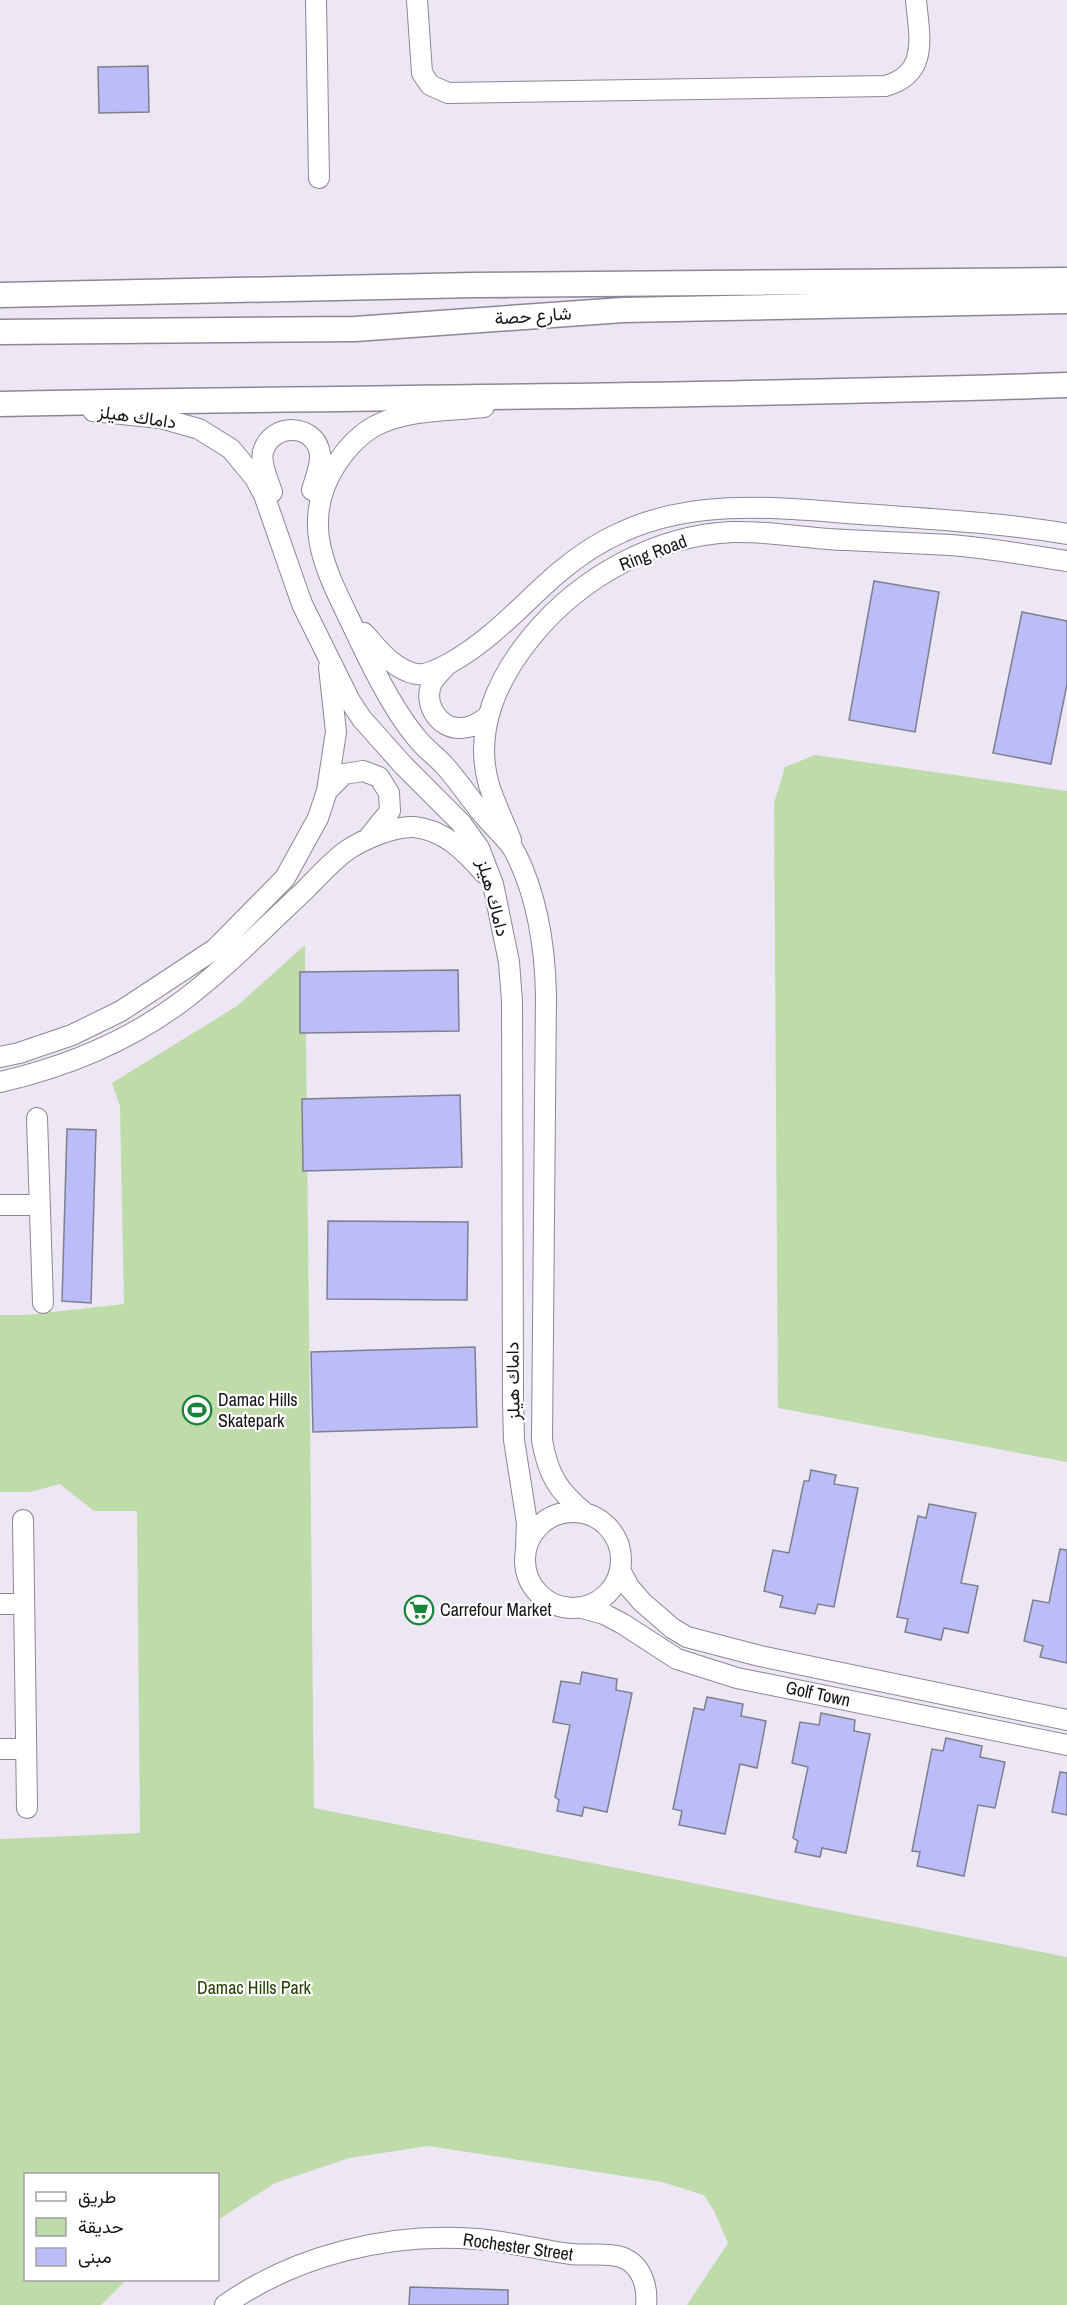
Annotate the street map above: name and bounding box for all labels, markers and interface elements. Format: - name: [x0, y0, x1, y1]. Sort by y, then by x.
- street label: شارع حصة: [494, 300, 572, 331]
- street label: داماك هيلز: [95, 399, 178, 434]
- street label: Ring Road: [615, 528, 690, 577]
- street label: داماك هيلز: [471, 856, 516, 939]
- street label: داماك هيلز: [499, 1341, 526, 1422]
- place label: Damac Hills Skatepark: [218, 1387, 298, 1433]
- sports icon: Damac Hills Skatepark: [181, 1394, 213, 1426]
- supermarket icon: Carrefour Market: [403, 1594, 435, 1626]
- place label: Carrefour Market: [440, 1597, 552, 1622]
- street label: Golf Town: [784, 1674, 853, 1713]
- park label: Damac Hills Park: [197, 1975, 312, 2000]
- legend: [24, 2173, 219, 2281]
- text: طريق: [78, 2184, 116, 2209]
- text: حديقة: [78, 2214, 124, 2239]
- street label: Rochester Street: [461, 2226, 575, 2267]
- text: مبنى: [78, 2244, 112, 2269]

